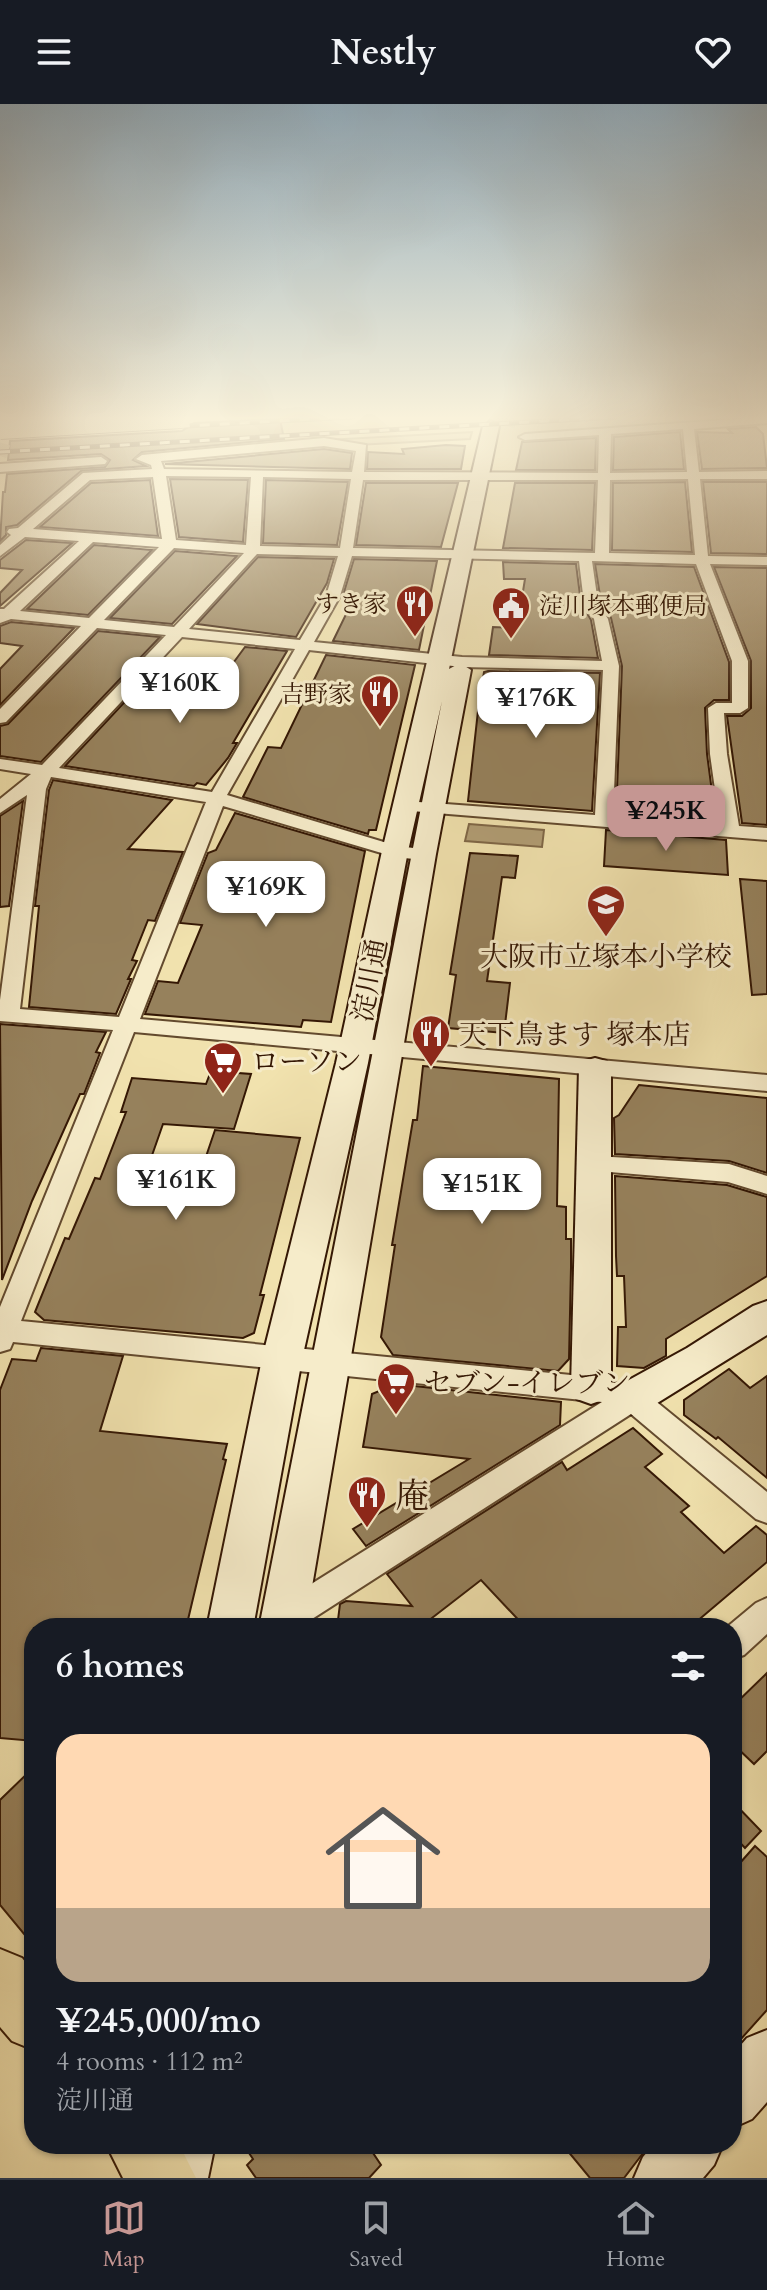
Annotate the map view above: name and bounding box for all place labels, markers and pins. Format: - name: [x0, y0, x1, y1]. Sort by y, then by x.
- restaurant icon: すき家: [394, 583, 436, 638]
- public building icon: 淀川塚本郵便局: [490, 585, 532, 640]
- place label: すき家: [315, 588, 387, 621]
- place label: 淀川塚本郵便局: [539, 590, 707, 623]
- pin: ¥160K: [124, 657, 236, 725]
- pin: ¥176K: [480, 672, 592, 740]
- restaurant icon: 吉野家: [359, 673, 401, 728]
- place label: 吉野家: [280, 678, 352, 711]
- pin: ¥245K: [610, 785, 722, 853]
- pin: ¥169K: [210, 861, 322, 929]
- school or university icon: 大阪市立塚本小学校: [585, 883, 627, 938]
- place label: 大阪市立塚本小学校: [480, 938, 732, 976]
- restaurant icon: 天下鳥ます 塚本店: [410, 1013, 452, 1068]
- place label: 天下鳥ます 塚本店: [459, 1016, 691, 1054]
- supermarket icon: ローソン: [202, 1040, 244, 1095]
- place label: ローソン: [251, 1043, 362, 1081]
- pin: ¥161K: [120, 1154, 232, 1222]
- pin: ¥151K: [426, 1158, 538, 1226]
- supermarket icon: セブン-イレブン: [375, 1361, 417, 1416]
- place label: セブン-イレブン: [424, 1364, 630, 1402]
- place label: 庵: [395, 1473, 429, 1519]
- restaurant icon: 庵: [346, 1474, 388, 1529]

